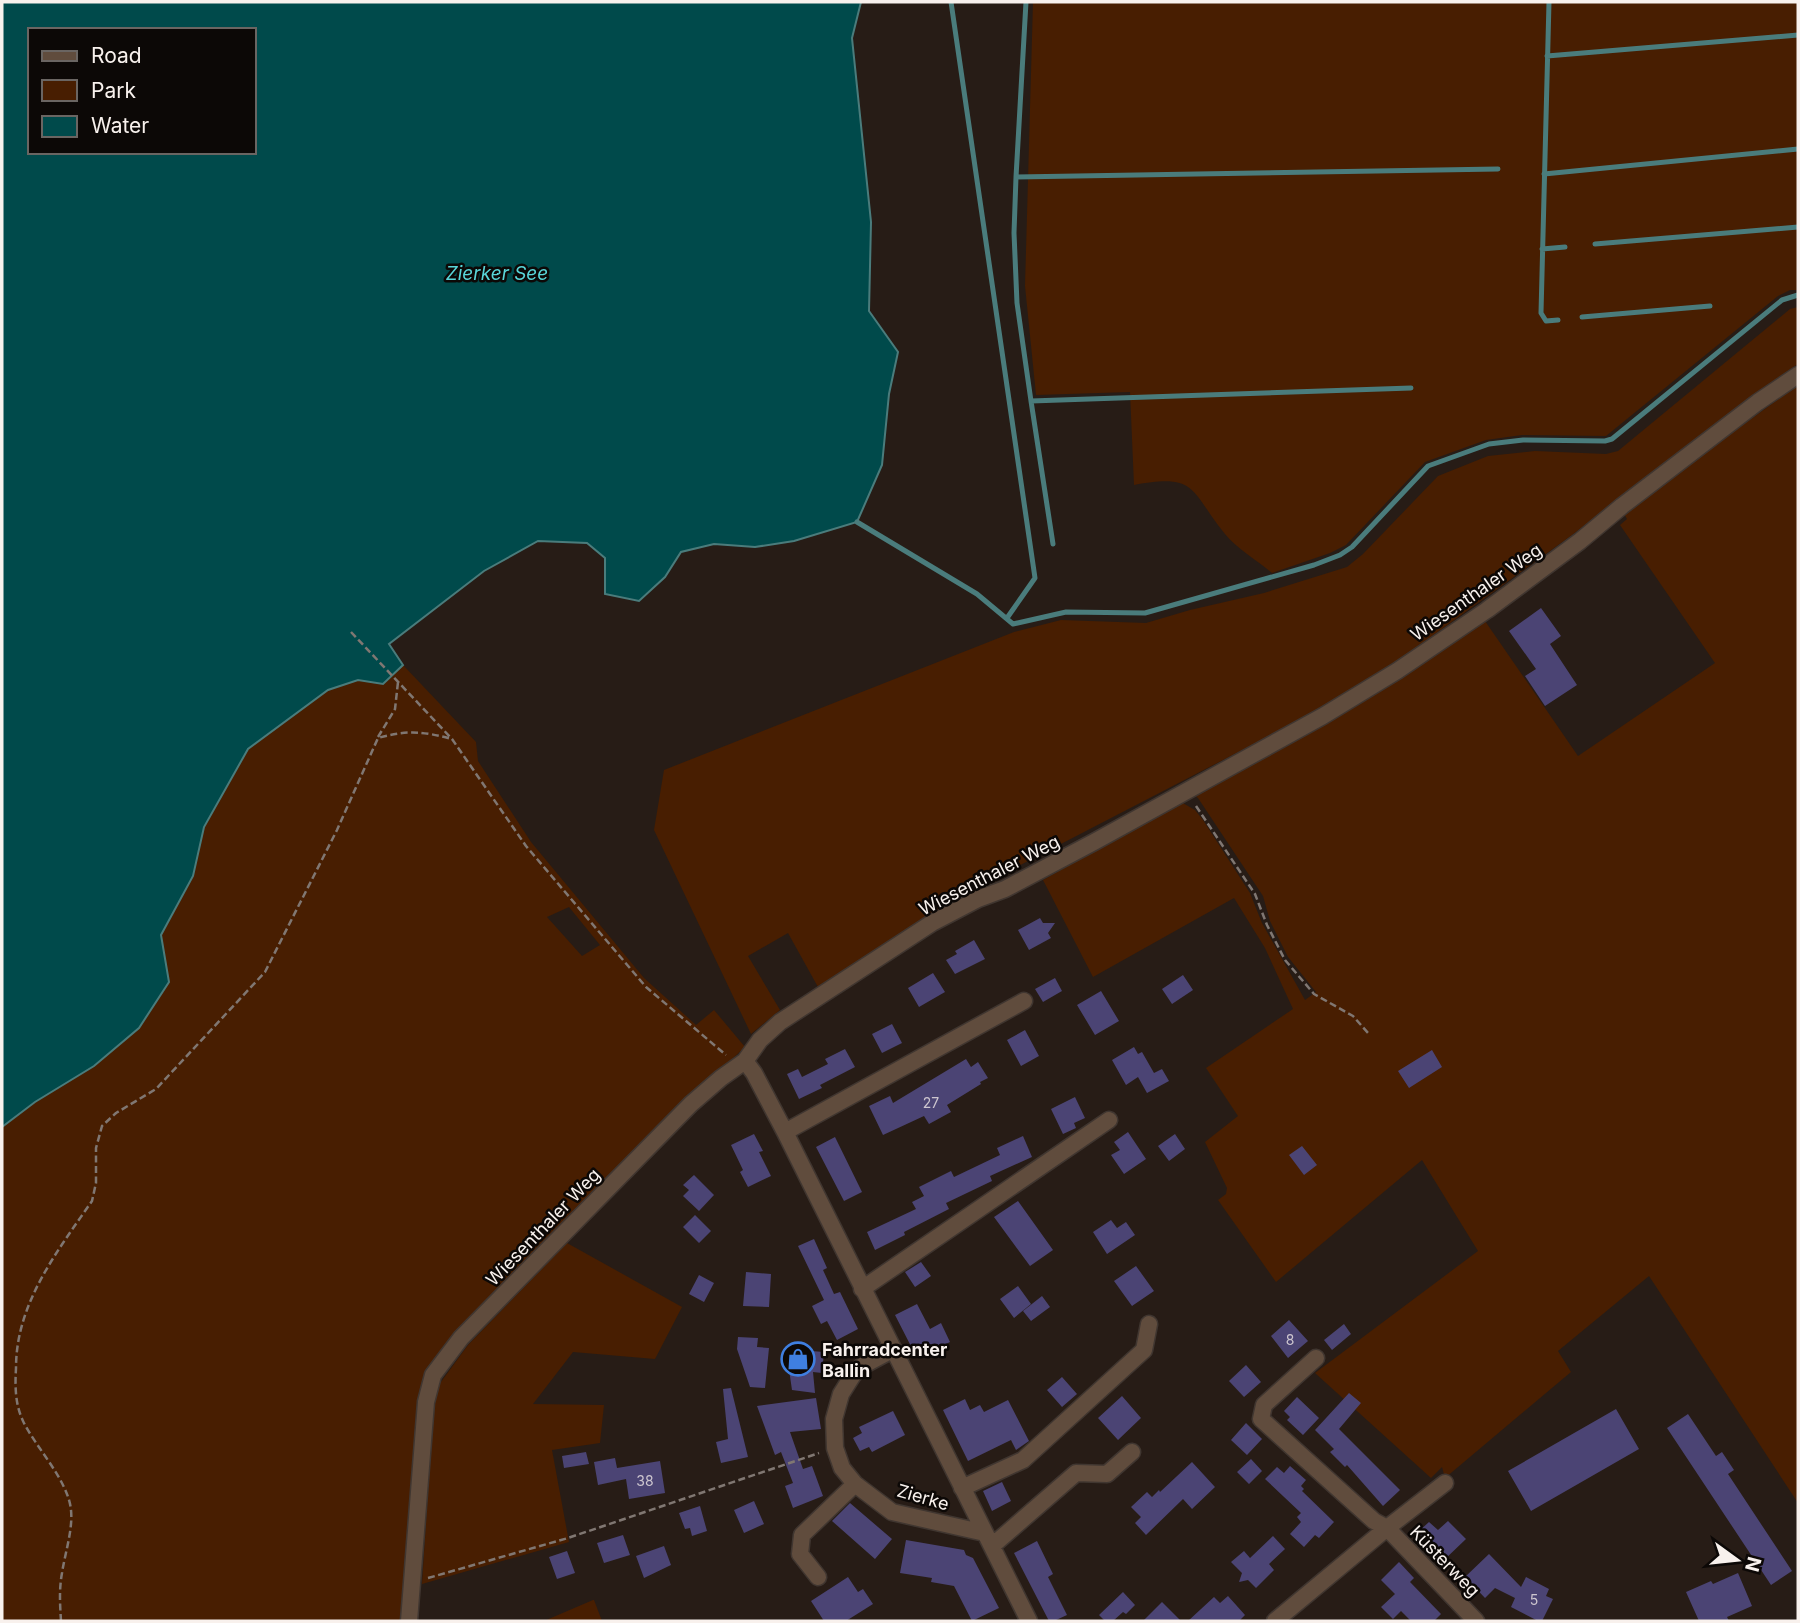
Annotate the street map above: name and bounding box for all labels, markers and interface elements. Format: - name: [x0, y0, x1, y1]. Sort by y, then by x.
- legend: [28, 28, 256, 154]
- text: Road: [91, 43, 142, 68]
- text: Park: [91, 78, 136, 103]
- text: Water: [91, 113, 149, 138]
- water label: Zierker See: [446, 262, 548, 285]
- street label: Wiesenthaler Weg: [1407, 539, 1545, 645]
- street label: Wiesenthaler Weg: [915, 830, 1063, 920]
- house number: 27: [923, 1094, 939, 1111]
- street label: Wiesenthaler Weg: [482, 1164, 604, 1290]
- house number: 8: [1286, 1331, 1294, 1348]
- place label: Fahrradcenter Ballin: [822, 1339, 947, 1381]
- shop icon: Fahrradcenter Ballin: [779, 1340, 817, 1378]
- house number: 38: [636, 1472, 654, 1489]
- street label: Zierke: [895, 1480, 951, 1514]
- street label: Küsterweg: [1406, 1521, 1484, 1601]
- north arrow: [1702, 1525, 1772, 1595]
- text: N: [1740, 1554, 1766, 1574]
- house number: 5: [1530, 1591, 1538, 1608]

